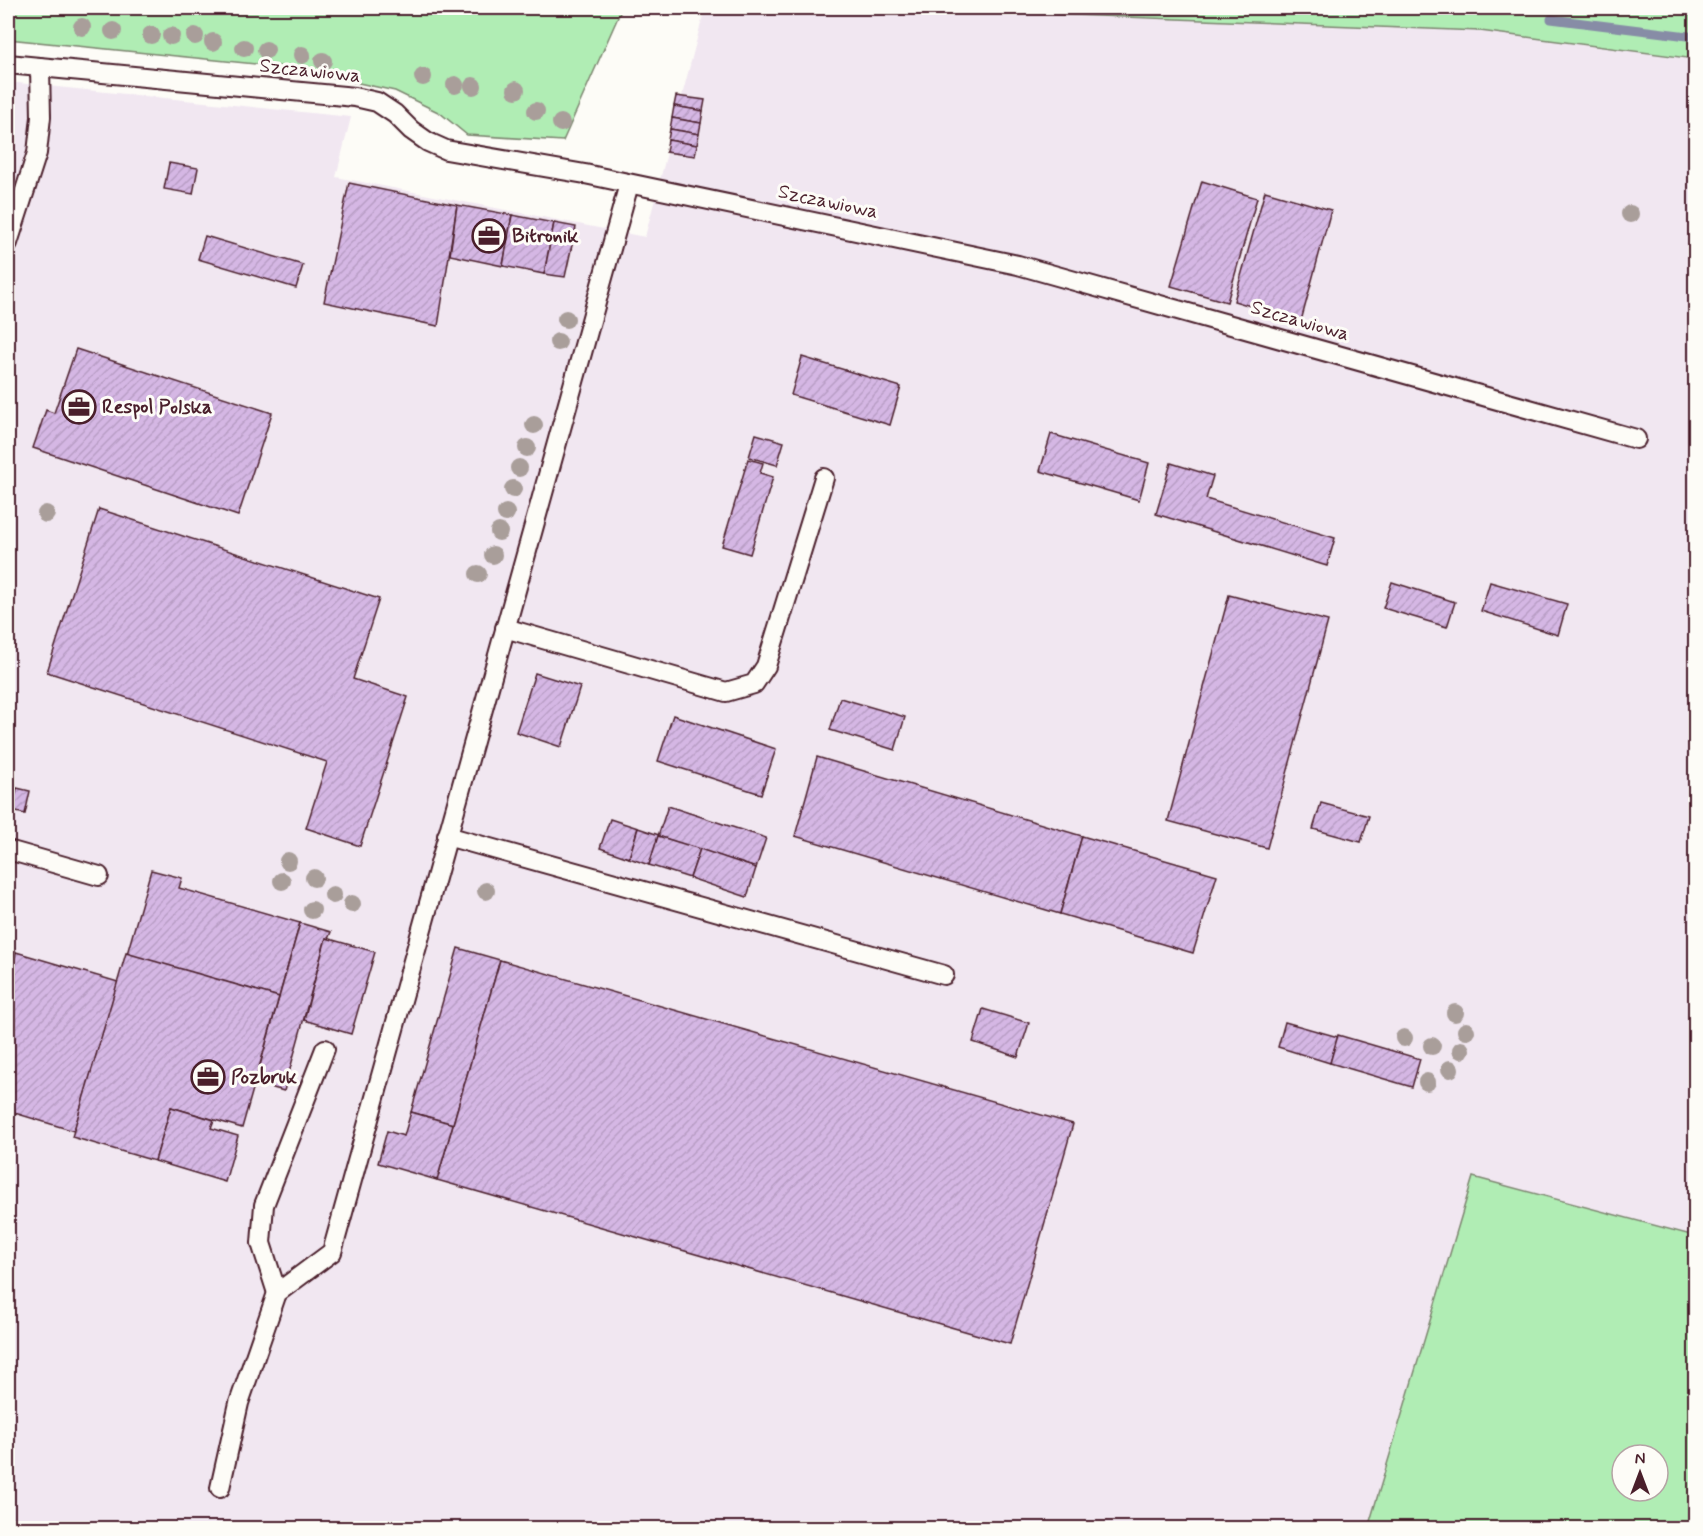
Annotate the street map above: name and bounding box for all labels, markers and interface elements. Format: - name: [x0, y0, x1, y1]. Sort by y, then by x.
- street label: Szczawiowa: [258, 52, 362, 90]
- street label: Szczawiowa: [776, 178, 880, 226]
- office icon: Bitronik: [471, 218, 507, 254]
- place label: Bitronik: [512, 223, 579, 250]
- street label: Szczawiowa: [1248, 294, 1352, 348]
- office icon: Respol Polska: [61, 389, 97, 425]
- place label: Respol Polska: [102, 394, 212, 421]
- office icon: Pozbruk: [190, 1059, 226, 1095]
- place label: Pozbruk: [231, 1064, 298, 1091]
- north arrow: [1610, 1443, 1670, 1503]
- text: N: [1635, 1449, 1645, 1470]

